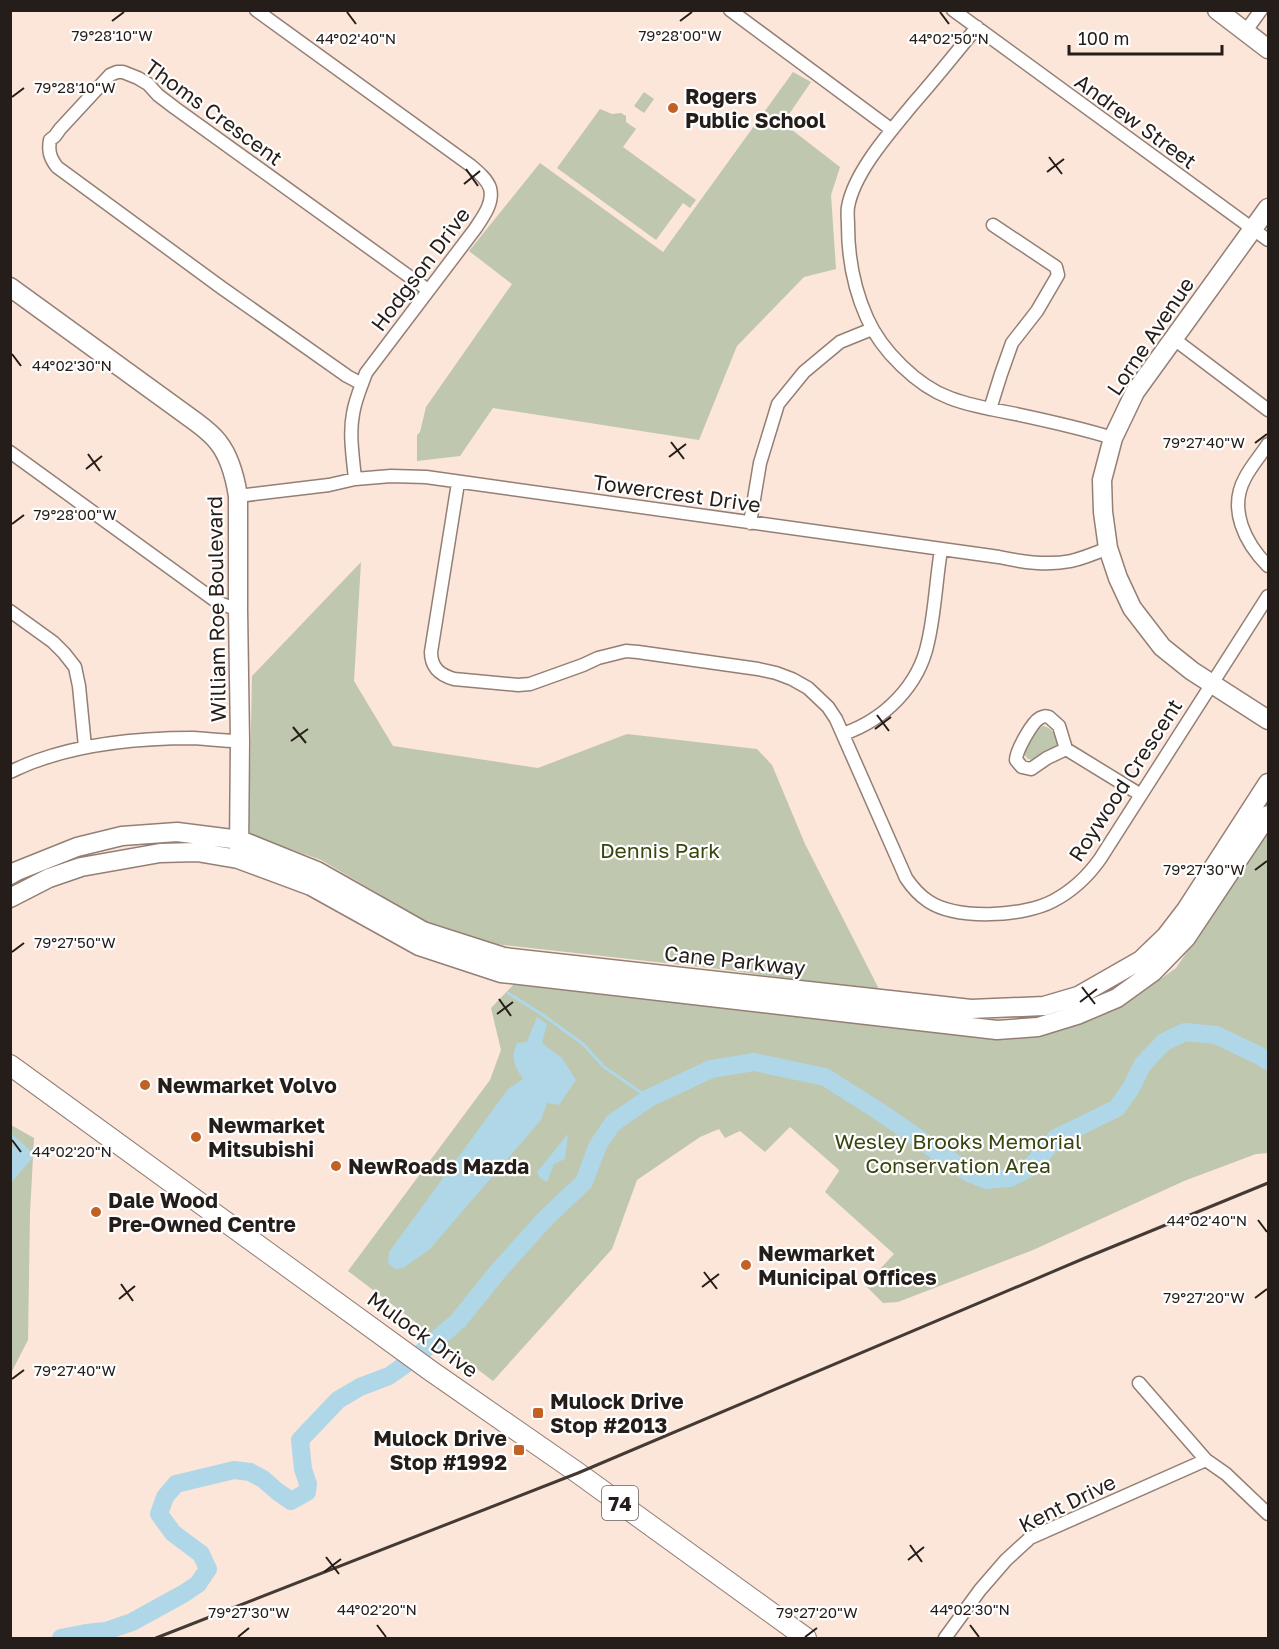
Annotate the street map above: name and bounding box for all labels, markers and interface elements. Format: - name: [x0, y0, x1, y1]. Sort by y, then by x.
- scale bar: [1069, 18, 1222, 56]
- text: 79°28'10"W: [71, 26, 153, 44]
- text: 79°28'00"W: [638, 26, 722, 44]
- text: 100 m: [1078, 27, 1129, 49]
- text: 44°02'40"N: [316, 29, 396, 47]
- text: 44°02'50"N: [909, 29, 989, 47]
- street label: Thoms Crescent: [140, 53, 288, 171]
- street label: Andrew Street: [1070, 68, 1202, 174]
- text: 79°28'10"W: [34, 78, 116, 96]
- place label: Rogers Public School: [685, 83, 826, 133]
- marker: Rogers Public School: [666, 101, 680, 115]
- street label: Hodgson Drive: [365, 202, 475, 336]
- street label: Lorne Avenue: [1101, 272, 1199, 400]
- text: 44°02'30"N: [32, 356, 112, 374]
- text: 79°27'40"W: [1163, 433, 1245, 451]
- street label: Towercrest Drive: [592, 468, 762, 518]
- street label: William Roe Boulevard: [201, 496, 231, 722]
- text: 79°28'00"W: [33, 505, 117, 523]
- street label: Roywood Crescent: [1063, 694, 1187, 866]
- park label: Dennis Park: [600, 837, 720, 863]
- text: 79°27'30"W: [1163, 860, 1245, 878]
- text: 79°27'50"W: [34, 933, 116, 951]
- street label: Cane Parkway: [663, 940, 807, 980]
- place label: Newmarket Volvo: [157, 1072, 337, 1098]
- marker: Newmarket Volvo: [138, 1078, 152, 1092]
- place label: Newmarket Mitsubishi: [208, 1112, 325, 1162]
- park label: Wesley Brooks Memorial Conservation Area: [834, 1128, 1082, 1178]
- marker: Newmarket Mitsubishi: [189, 1130, 203, 1144]
- text: 44°02'20"N: [32, 1142, 112, 1160]
- place label: NewRoads Mazda: [348, 1153, 529, 1179]
- marker: NewRoads Mazda: [329, 1159, 343, 1173]
- place label: Dale Wood Pre-Owned Centre: [108, 1187, 296, 1237]
- marker: Dale Wood Pre-Owned Centre: [89, 1205, 103, 1219]
- text: 44°02'40"N: [1167, 1211, 1247, 1229]
- place label: Newmarket Municipal Offices: [758, 1240, 937, 1290]
- marker: Newmarket Municipal Offices: [739, 1258, 753, 1272]
- street label: Mulock Drive: [363, 1285, 483, 1383]
- text: 79°27'20"W: [1163, 1288, 1245, 1306]
- text: 79°27'40"W: [34, 1361, 116, 1379]
- place label: Mulock Drive Stop #2013: [550, 1388, 684, 1438]
- marker: Mulock Drive Stop #2013: [531, 1406, 545, 1420]
- place label: Mulock Drive Stop #1992: [373, 1425, 507, 1475]
- marker: Mulock Drive Stop #1992: [512, 1443, 526, 1457]
- street label: Kent Drive: [1014, 1468, 1120, 1538]
- road number: 74: [602, 1486, 638, 1520]
- text: 44°02'20"N: [337, 1600, 417, 1618]
- text: 44°02'30"N: [930, 1600, 1010, 1618]
- text: 79°27'30"W: [208, 1603, 290, 1621]
- text: 79°27'20"W: [776, 1603, 858, 1621]

